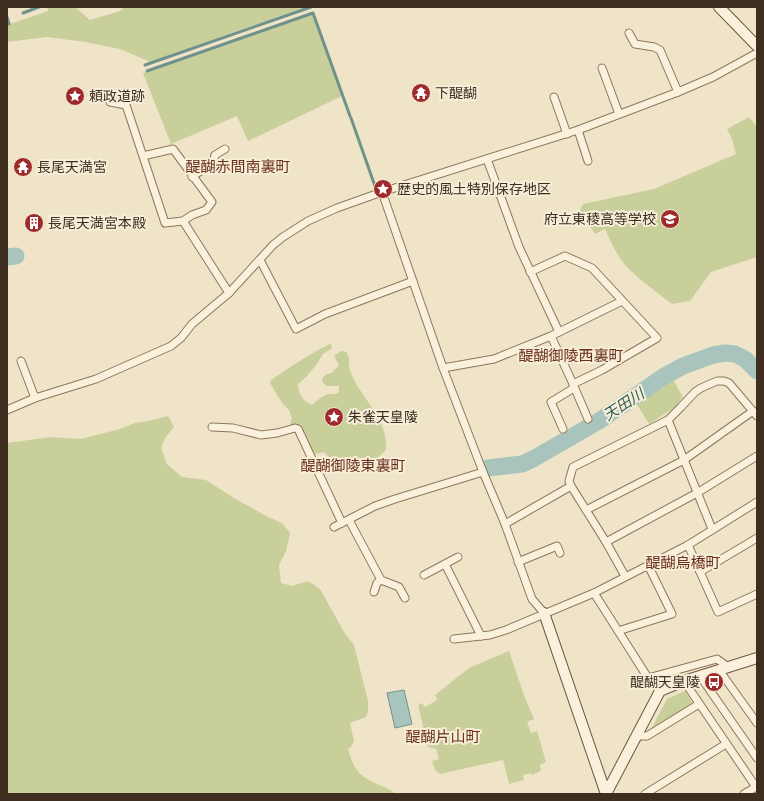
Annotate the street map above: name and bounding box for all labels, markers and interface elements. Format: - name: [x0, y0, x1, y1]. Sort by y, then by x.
- temple icon: 下醍醐: [410, 82, 432, 104]
- place label: 下醍醐: [435, 83, 477, 104]
- place icon: 頼政道跡: [64, 85, 86, 107]
- place label: 頼政道跡: [89, 86, 145, 107]
- temple icon: 長尾天満宮: [12, 156, 34, 178]
- district label: 醍醐赤間南裏町: [185, 156, 291, 179]
- place label: 長尾天満宮: [37, 157, 107, 178]
- place icon: 歴史的風土特別保存地区: [372, 178, 394, 200]
- place label: 歴史的風土特別保存地区: [397, 179, 551, 200]
- school or university icon: 府立東稜高等学校: [659, 208, 681, 230]
- place label: 府立東稜高等学校: [544, 209, 656, 230]
- building icon: 長尾天満宮本殿: [23, 212, 45, 234]
- place label: 長尾天満宮本殿: [48, 213, 146, 234]
- district label: 醍醐御陵西裏町: [518, 345, 624, 368]
- water label: 天田川: [599, 382, 651, 427]
- place icon: 朱雀天皇陵: [323, 406, 345, 428]
- place label: 朱雀天皇陵: [348, 407, 418, 428]
- district label: 醍醐御陵東裏町: [300, 455, 406, 478]
- district label: 醍醐烏橋町: [645, 552, 721, 575]
- bus stop icon: 醍醐天皇陵: [703, 671, 725, 693]
- place label: 醍醐天皇陵: [630, 672, 700, 693]
- district label: 醍醐片山町: [405, 726, 481, 749]

